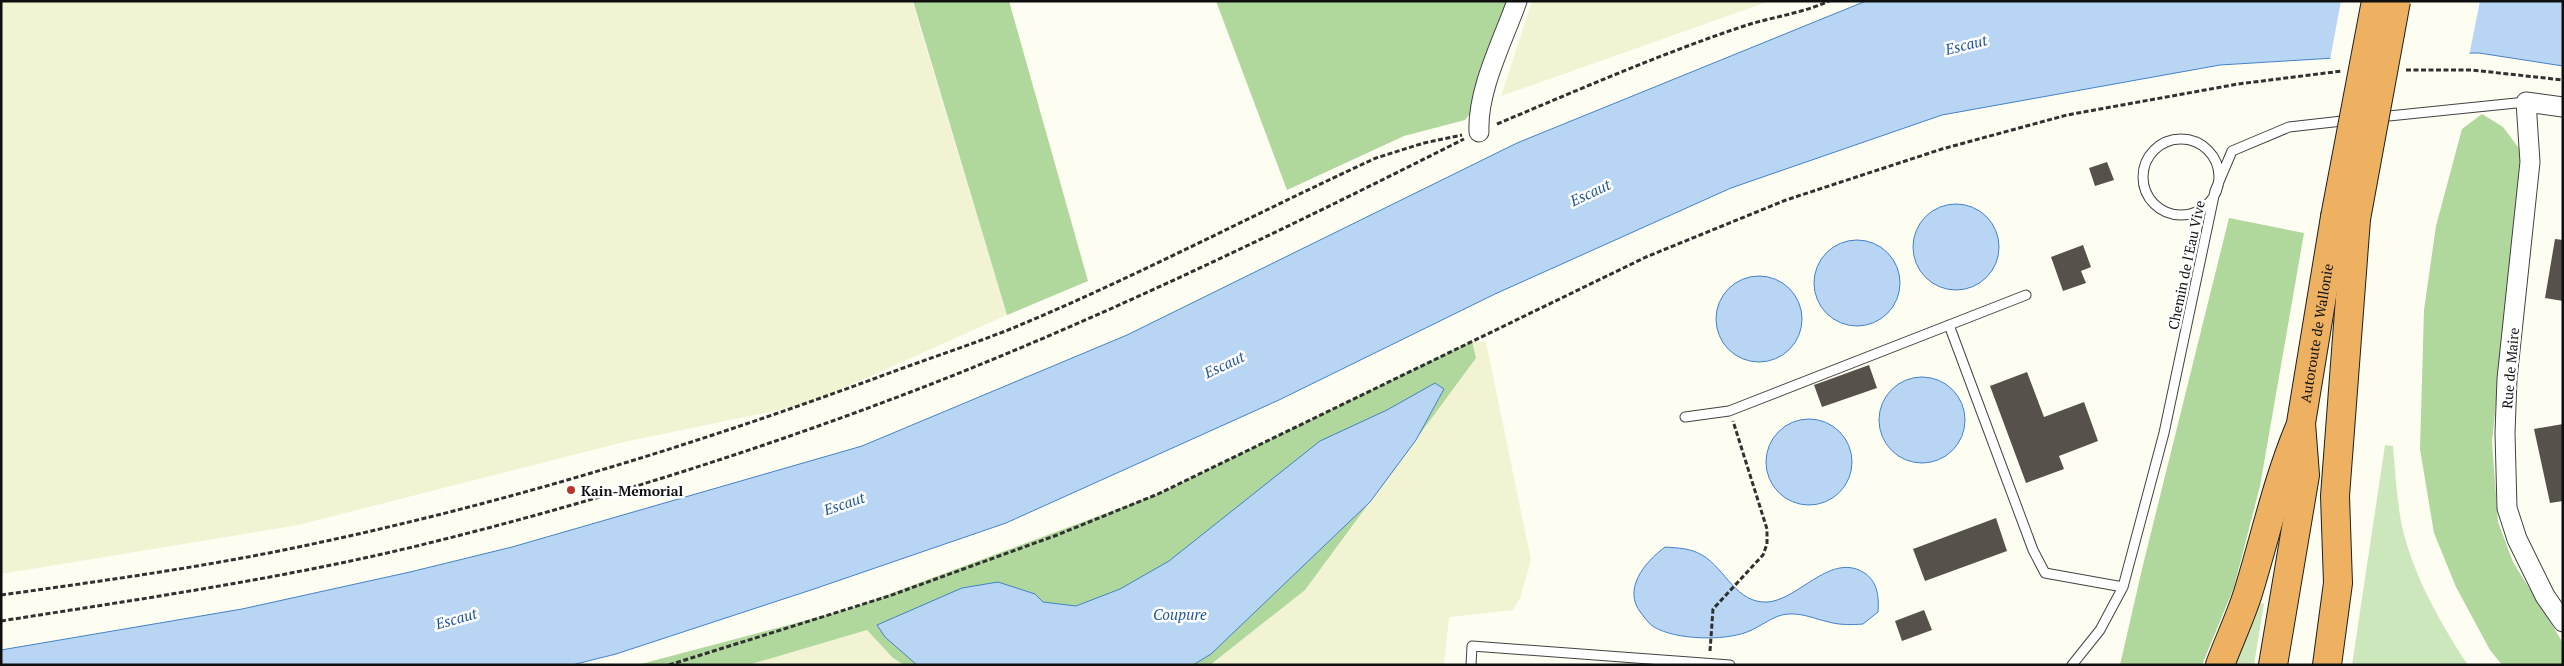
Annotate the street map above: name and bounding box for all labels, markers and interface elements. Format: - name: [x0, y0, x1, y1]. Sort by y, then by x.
- water label: Escaut: [1942, 29, 1990, 59]
- water label: Escaut: [1566, 174, 1614, 210]
- street label: Chemin de l'Eau Vive: [2163, 199, 2209, 331]
- street label: Autoroute de Wallonie: [2295, 262, 2337, 404]
- street label: Rue de Maire: [2497, 327, 2523, 409]
- water label: Escaut: [1200, 346, 1248, 382]
- place label: Kain-Memorial: [581, 481, 683, 500]
- marker: Kain-Memorial: [565, 484, 577, 496]
- water label: Escaut: [820, 486, 868, 520]
- water label: Escaut: [432, 602, 480, 634]
- water label: Coupure: [1153, 604, 1207, 624]

